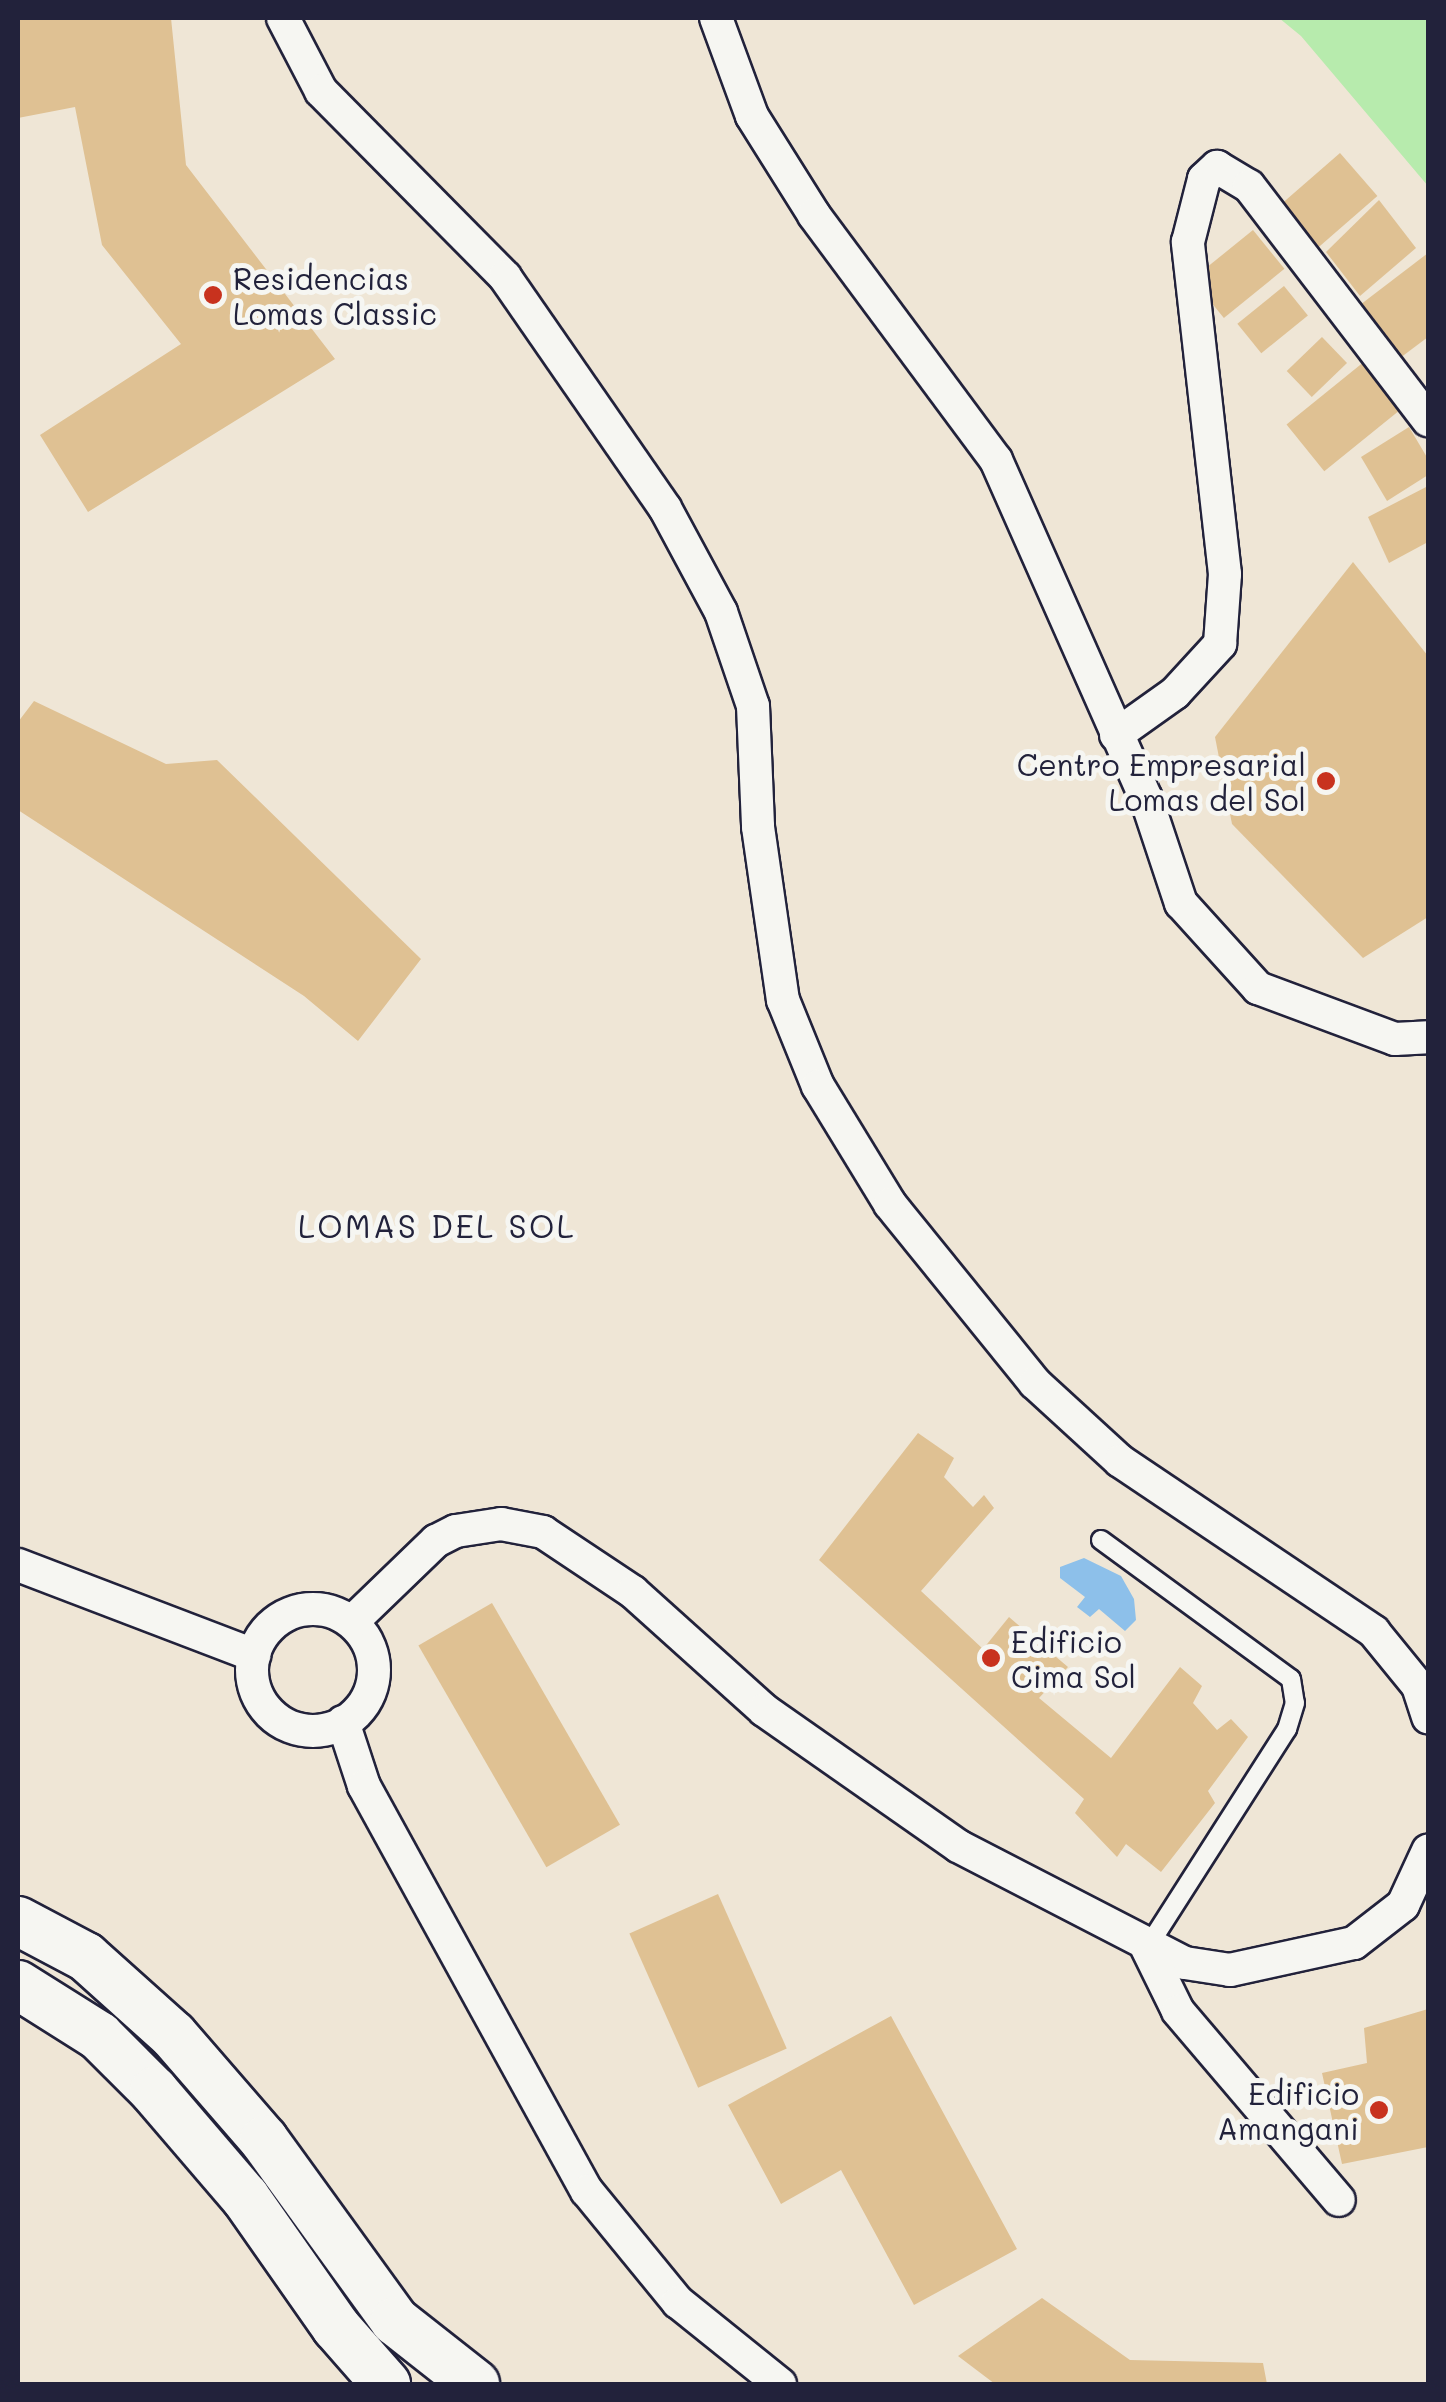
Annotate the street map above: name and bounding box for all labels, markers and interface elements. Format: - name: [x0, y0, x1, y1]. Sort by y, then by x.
- place label: Residencias Lomas Classic: [233, 260, 437, 330]
- marker: Residencias Lomas Classic: [202, 284, 224, 306]
- place label: Centro Empresarial Lomas del Sol: [1017, 746, 1306, 816]
- marker: Centro Empresarial Lomas del Sol: [1315, 770, 1337, 792]
- district label: LOMAS DEL SOL: [298, 1206, 576, 1244]
- place label: Edificio Cima Sol: [1011, 1623, 1136, 1694]
- marker: Edificio Cima Sol: [980, 1647, 1002, 1669]
- place label: Edificio Amangani: [1217, 2075, 1359, 2146]
- marker: Edificio Amangani: [1368, 2099, 1390, 2121]

